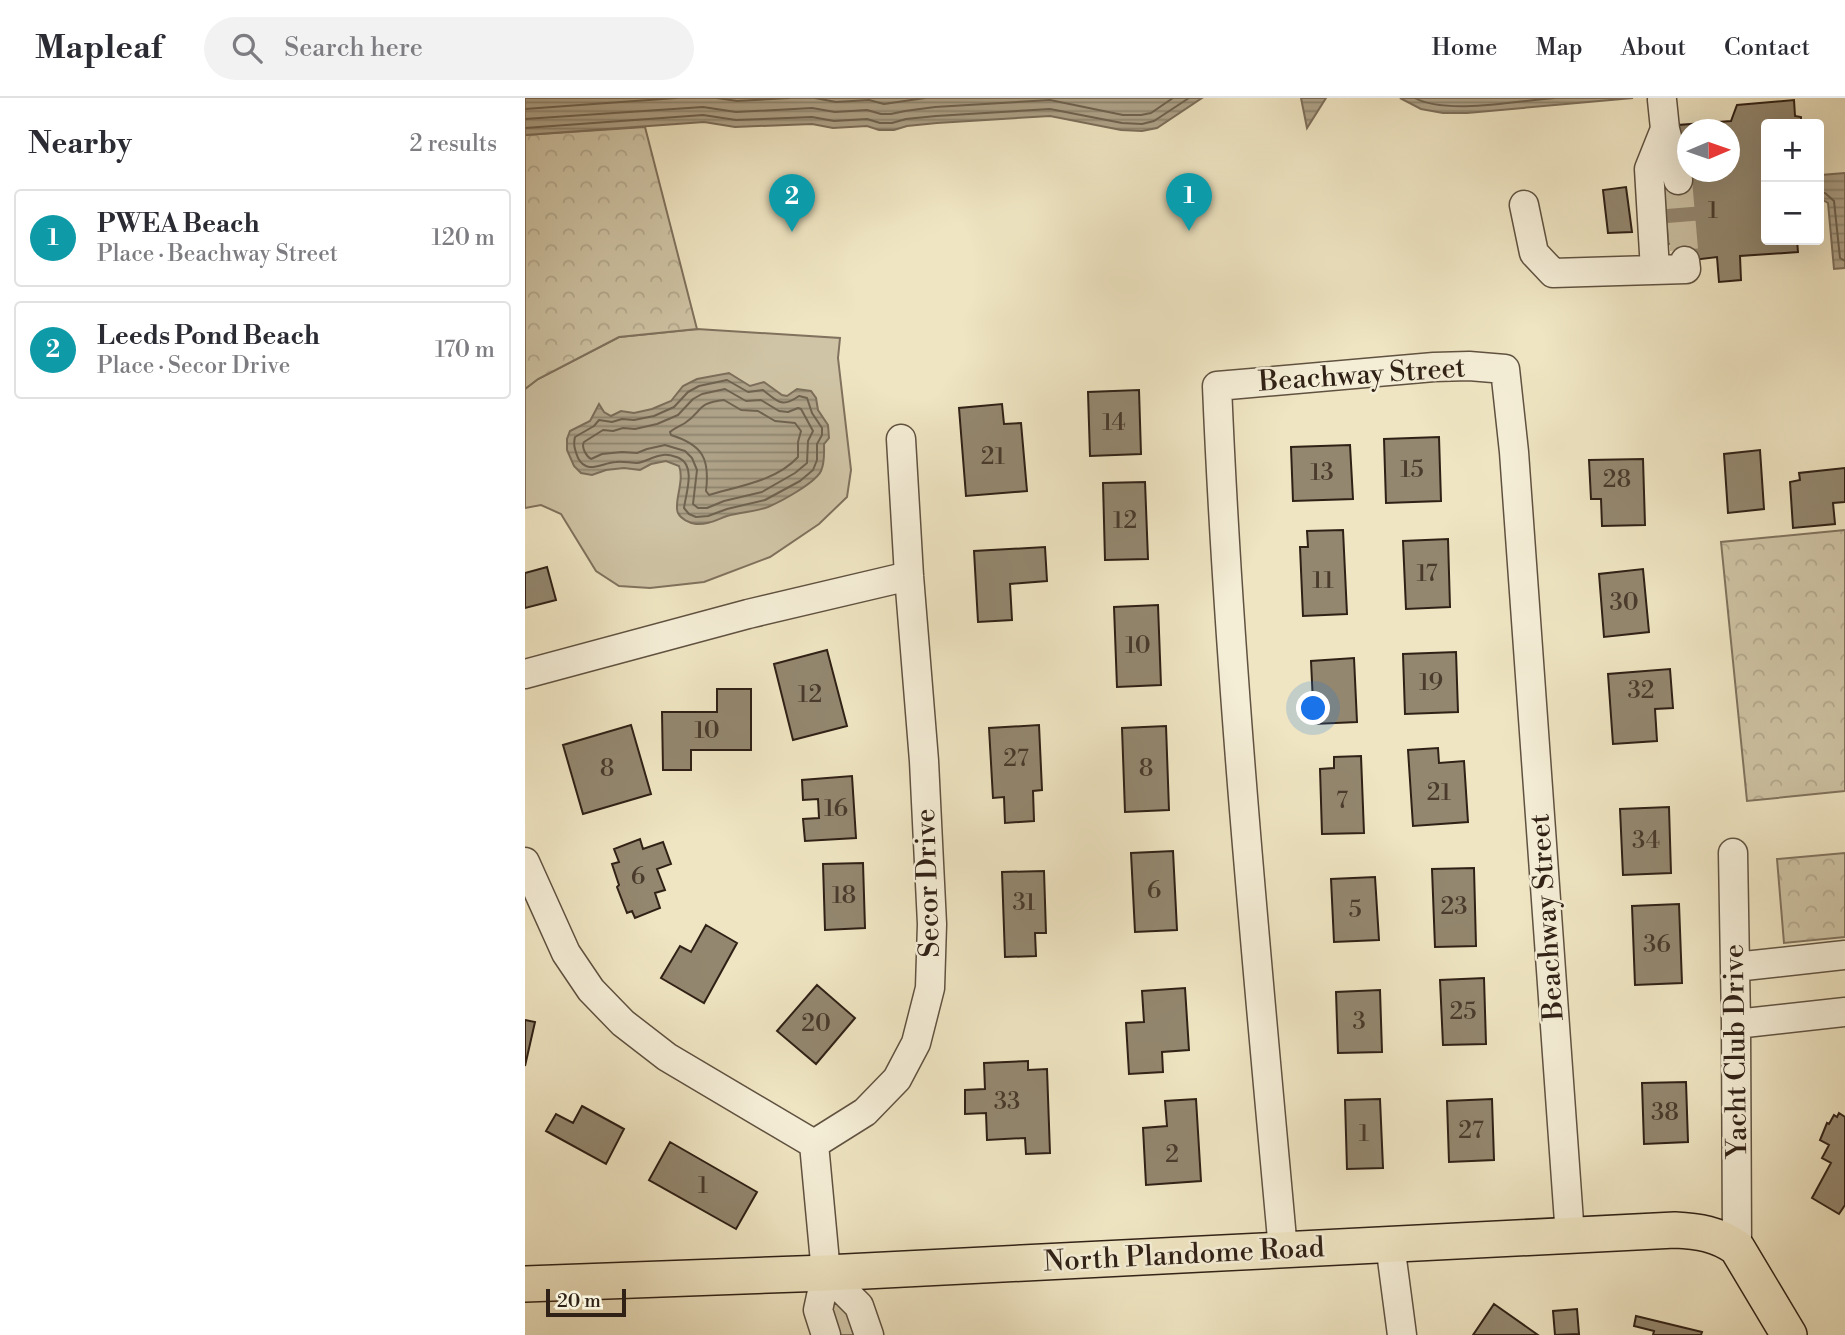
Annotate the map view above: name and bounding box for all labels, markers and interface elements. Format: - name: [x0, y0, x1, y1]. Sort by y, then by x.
- search box: [204, 17, 694, 80]
- text: Mapleaf: [35, 28, 162, 69]
- icon: search: [228, 29, 266, 67]
- text: Search here: [284, 32, 423, 64]
- text: Home: [1432, 33, 1497, 63]
- text: Map: [1535, 33, 1583, 63]
- text: About: [1621, 33, 1686, 63]
- text: Contact: [1724, 33, 1810, 63]
- north arrow: [1677, 119, 1740, 182]
- map controls: [1761, 119, 1824, 245]
- button: +: [1761, 119, 1824, 182]
- text: Nearby: [28, 125, 132, 163]
- text: 2 results: [410, 130, 497, 158]
- pin: 1: [1166, 173, 1212, 231]
- pin: 2: [769, 174, 815, 232]
- button: −: [1761, 182, 1824, 245]
- house number: 1: [1708, 196, 1719, 226]
- text: PWEA Beach: [97, 208, 260, 240]
- text: 1: [47, 224, 59, 252]
- text: 120 m: [431, 224, 495, 252]
- text: Place · Beachway Street: [97, 240, 338, 268]
- text: Leeds Pond Beach: [97, 320, 320, 352]
- text: 2: [46, 336, 60, 364]
- text: 170 m: [435, 336, 495, 364]
- street label: Beachway Street: [1256, 350, 1467, 400]
- text: Place · Secor Drive: [97, 352, 290, 380]
- house number: 14: [1102, 408, 1126, 438]
- house number: 21: [981, 442, 1006, 472]
- house number: 15: [1400, 455, 1424, 485]
- house number: 13: [1310, 458, 1334, 488]
- house number: 28: [1603, 465, 1631, 495]
- house number: 12: [1113, 506, 1137, 536]
- house number: 17: [1416, 559, 1438, 589]
- house number: 11: [1312, 566, 1334, 596]
- house number: 30: [1609, 588, 1639, 618]
- house number: 10: [1125, 631, 1151, 661]
- house number: 19: [1419, 668, 1443, 698]
- house number: 32: [1628, 676, 1654, 706]
- house number: 12: [798, 680, 822, 710]
- your location: [1296, 691, 1330, 725]
- house number: 10: [694, 716, 720, 746]
- house number: 27: [1003, 744, 1029, 774]
- house number: 8: [600, 754, 614, 784]
- house number: 8: [1139, 754, 1153, 784]
- house number: 21: [1427, 778, 1452, 808]
- house number: 7: [1336, 786, 1348, 816]
- house number: 16: [824, 794, 848, 824]
- street label: Secor Drive: [908, 808, 948, 958]
- street label: Beachway Street: [1522, 812, 1572, 1023]
- house number: 34: [1632, 826, 1660, 856]
- house number: 6: [631, 862, 645, 892]
- house number: 6: [1147, 876, 1161, 906]
- house number: 18: [832, 881, 856, 911]
- house number: 31: [1012, 888, 1036, 918]
- house number: 23: [1441, 892, 1467, 922]
- house number: 5: [1348, 895, 1362, 925]
- house number: 36: [1643, 930, 1671, 960]
- street label: Yacht Club Drive: [1717, 944, 1755, 1160]
- house number: 25: [1450, 997, 1476, 1027]
- house number: 3: [1352, 1007, 1366, 1037]
- house number: 20: [801, 1009, 831, 1039]
- house number: 33: [994, 1087, 1020, 1117]
- house number: 38: [1651, 1098, 1679, 1128]
- house number: 27: [1458, 1116, 1484, 1146]
- house number: 1: [1359, 1119, 1370, 1149]
- house number: 2: [1165, 1140, 1179, 1170]
- house number: 1: [698, 1171, 709, 1201]
- street label: North Plandome Road: [1043, 1230, 1325, 1280]
- scale bar: [546, 1286, 627, 1318]
- text: 20 m: [557, 1289, 601, 1313]

